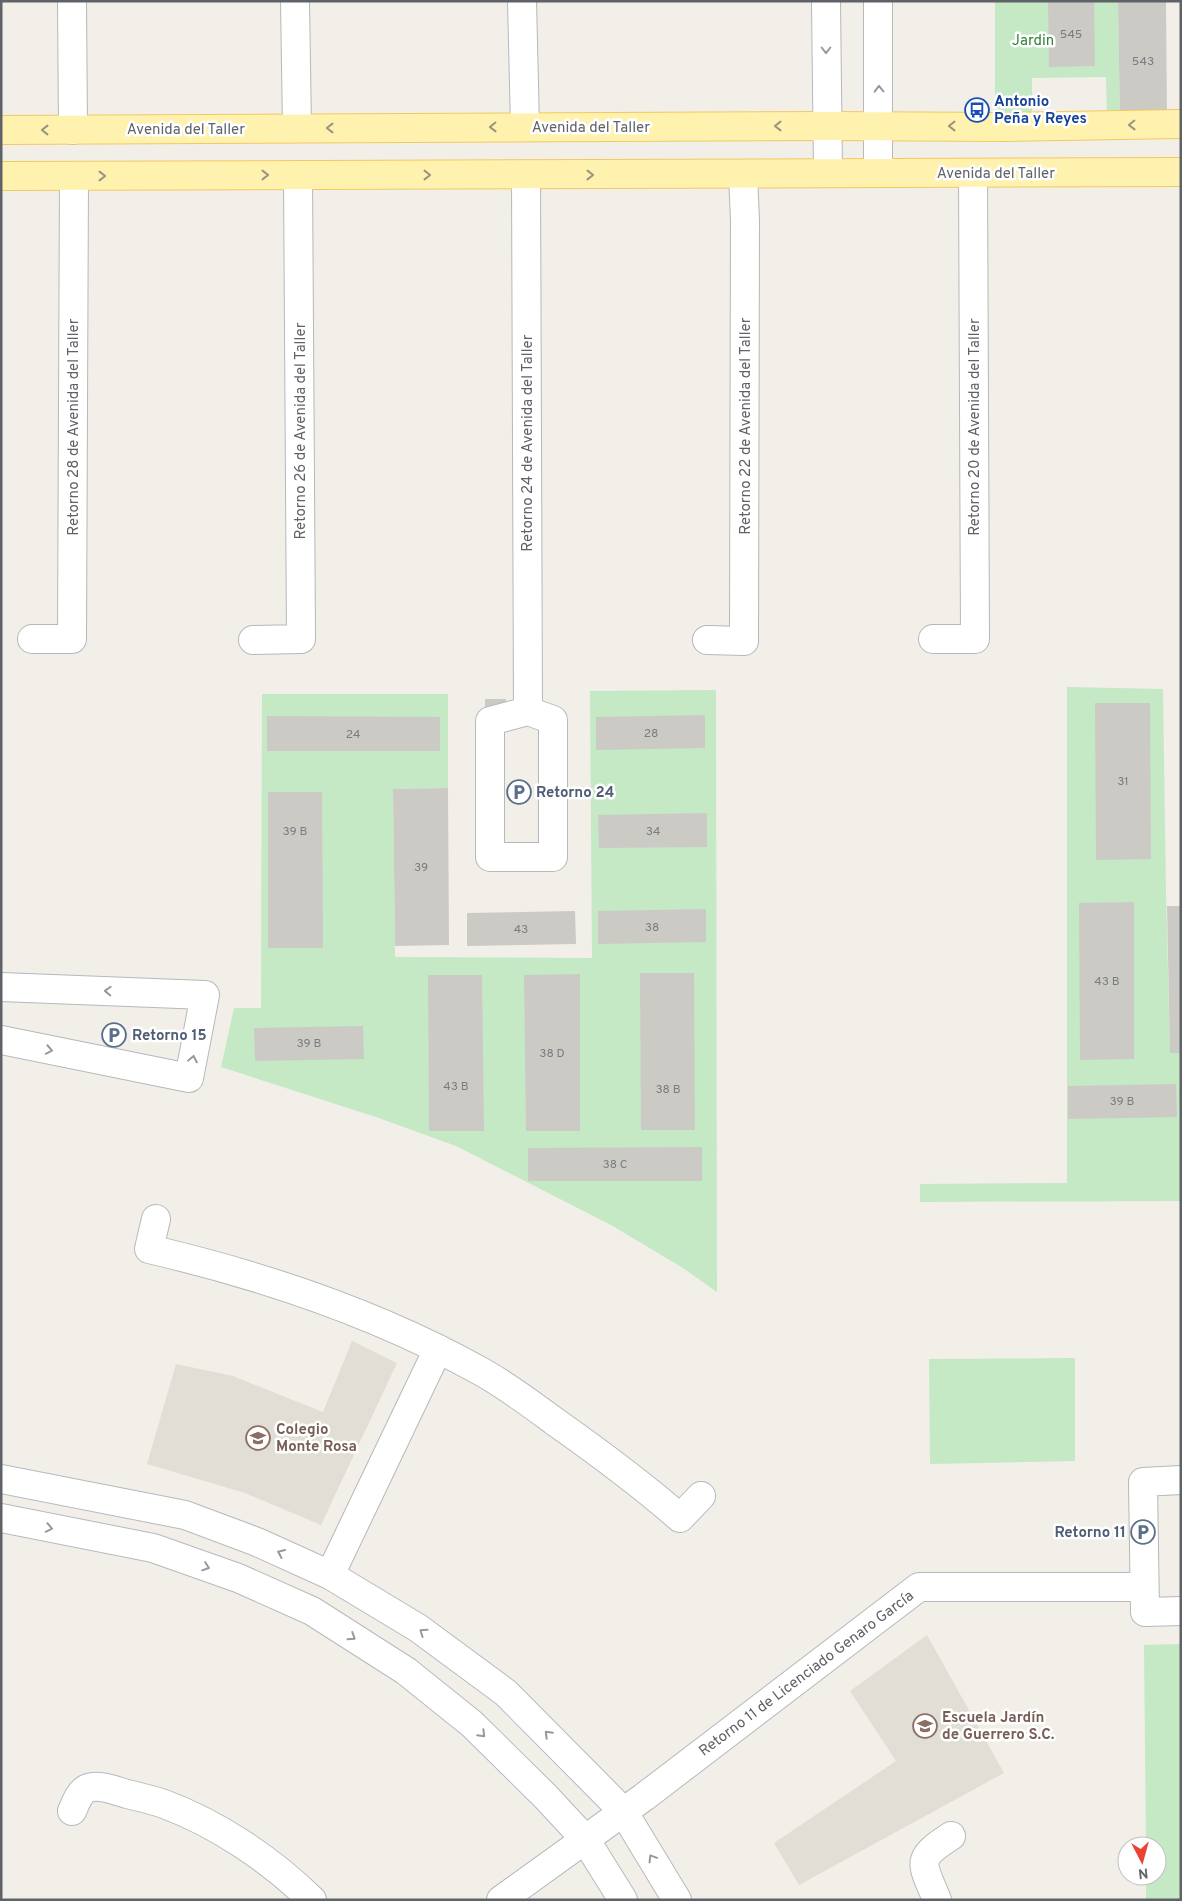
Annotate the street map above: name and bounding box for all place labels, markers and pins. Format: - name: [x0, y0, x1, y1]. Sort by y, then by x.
- place label: Antonio Peña y Reyes: [994, 93, 1087, 129]
- bus stop icon: Antonio Peña y Reyes: [964, 97, 990, 123]
- parking icon: Retorno 24: [506, 779, 532, 805]
- place label: Retorno 24: [536, 784, 614, 803]
- parking icon: Retorno 15: [101, 1022, 127, 1048]
- place label: Retorno 15: [132, 1027, 207, 1046]
- place label: Colegio Monte Rosa: [276, 1421, 357, 1457]
- school or university icon: Colegio Monte Rosa: [245, 1425, 271, 1451]
- parking icon: Retorno 11: [1130, 1519, 1156, 1545]
- place label: Retorno 11: [1054, 1524, 1126, 1543]
- place label: Escuela Jardín de Guerrero S.C.: [942, 1709, 1055, 1745]
- school or university icon: Escuela Jardín de Guerrero S.C.: [912, 1713, 938, 1739]

